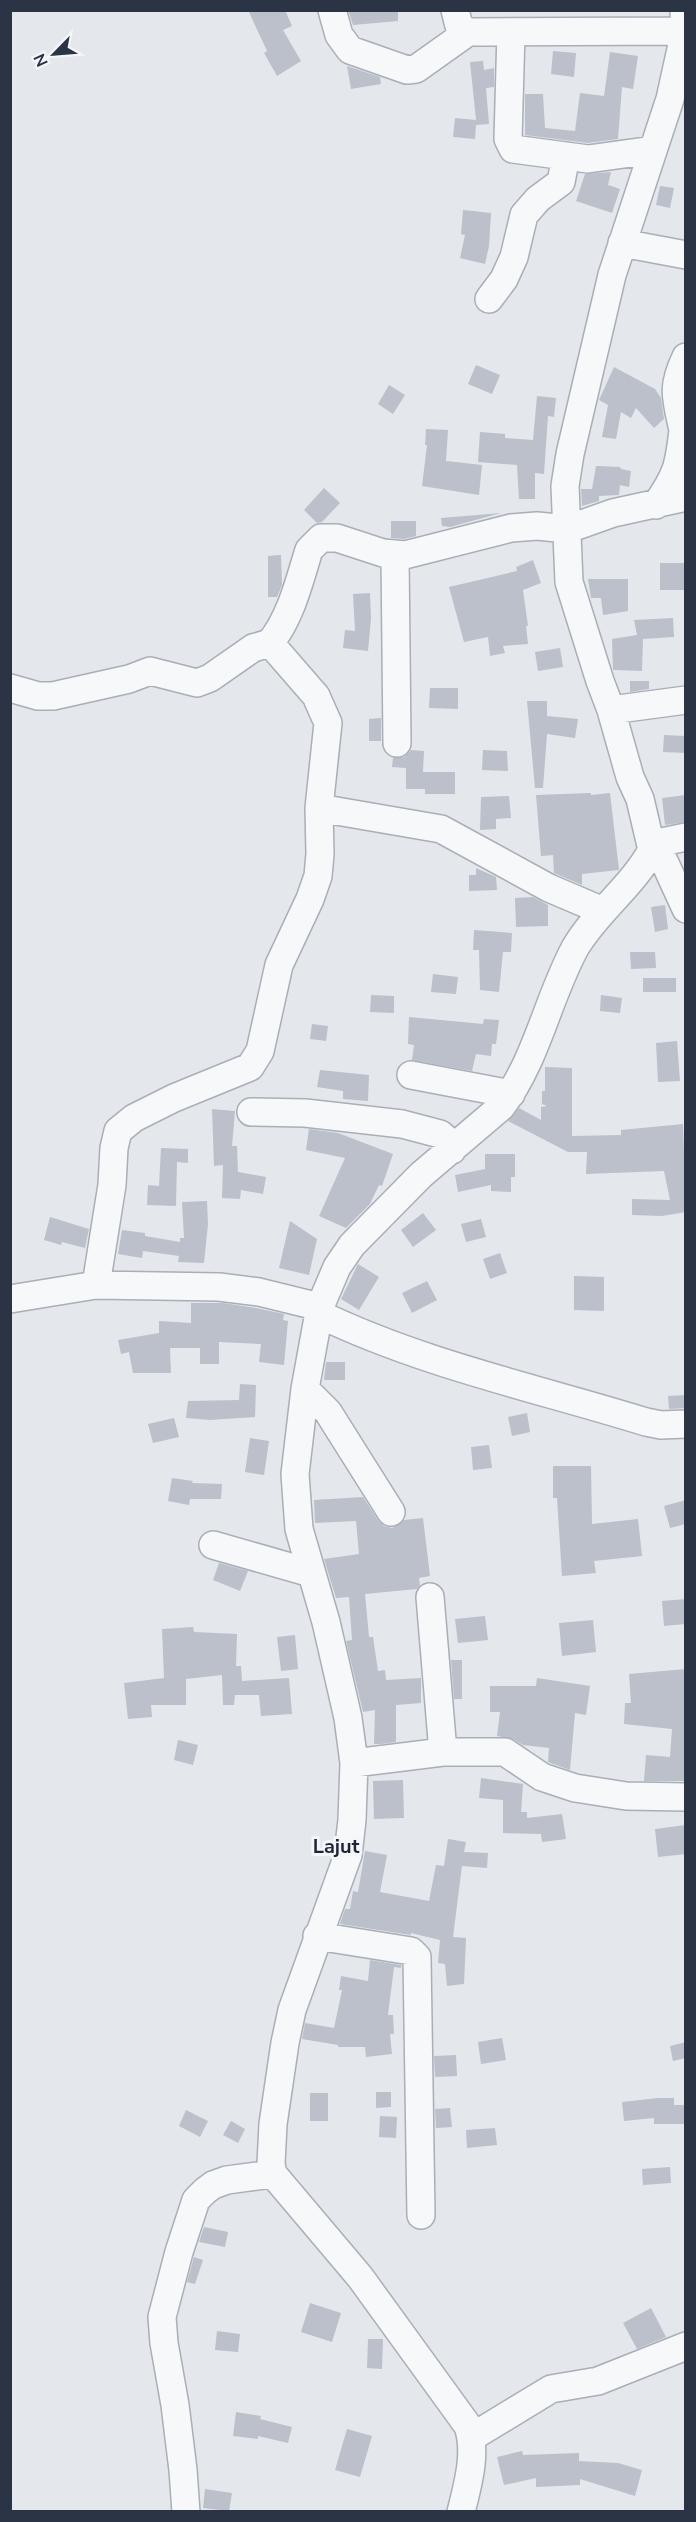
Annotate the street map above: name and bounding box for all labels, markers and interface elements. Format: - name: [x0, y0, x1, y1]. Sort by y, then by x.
- north arrow: [24, 24, 84, 84]
- text: N: [29, 50, 54, 70]
- district label: Lajut: [313, 1833, 360, 1860]

